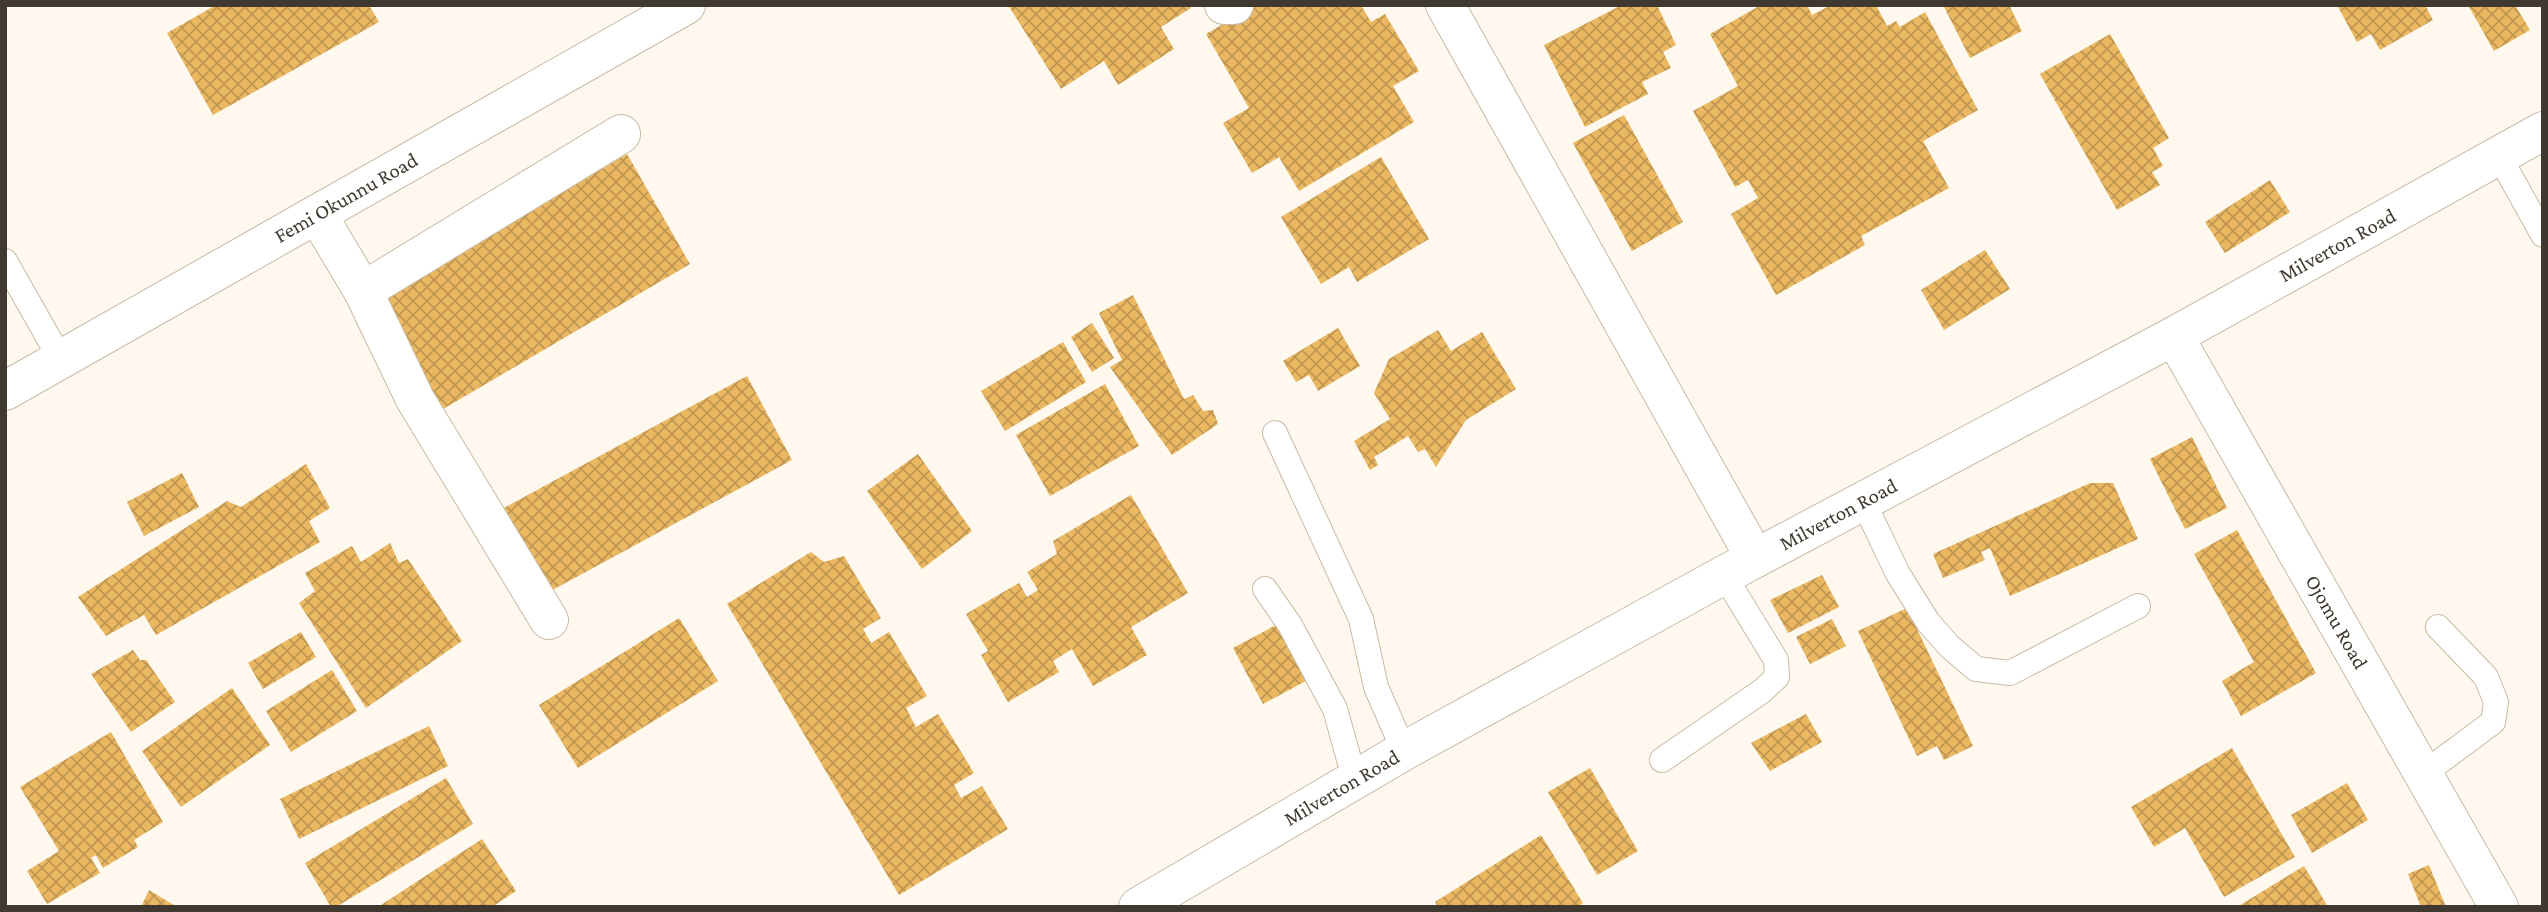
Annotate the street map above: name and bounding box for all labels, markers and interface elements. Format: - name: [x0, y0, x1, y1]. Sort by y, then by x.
- street label: Femi Okunnu Road: [270, 148, 422, 248]
- street label: Milverton Road: [2275, 203, 2400, 287]
- street label: Milverton Road: [1775, 473, 1901, 555]
- street label: Ojomu Road: [2301, 571, 2373, 673]
- street label: Milverton Road: [1280, 744, 1404, 831]

